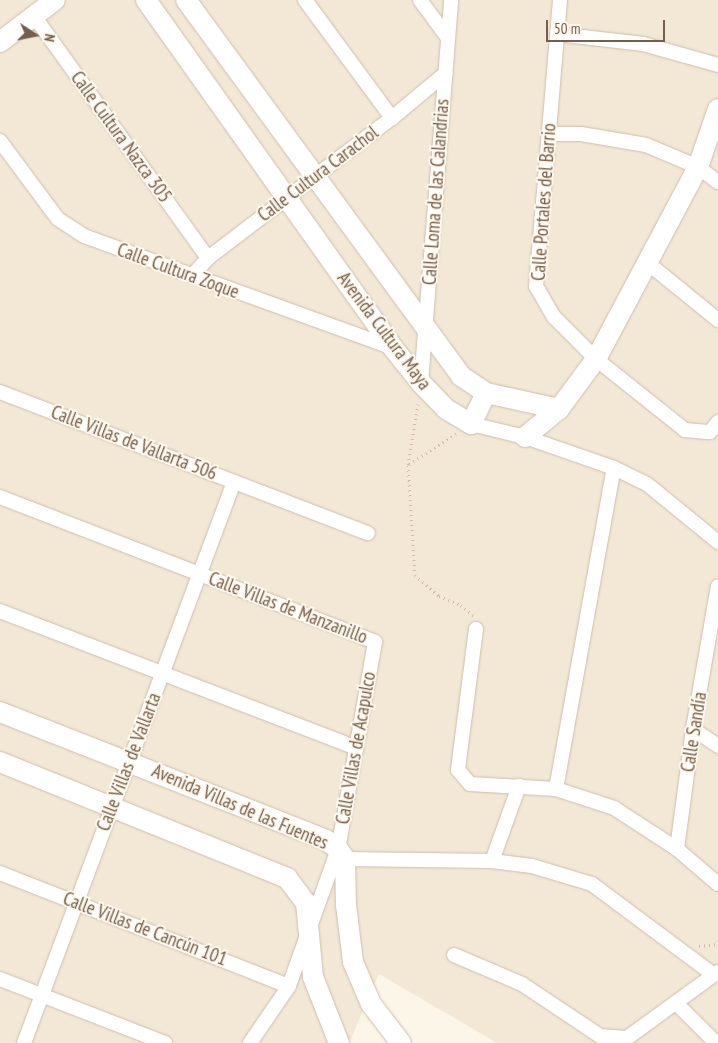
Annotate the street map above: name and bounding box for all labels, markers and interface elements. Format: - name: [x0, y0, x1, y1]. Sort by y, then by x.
- north arrow: [10, 10, 60, 60]
- scale bar: [548, 10, 667, 42]
- text: 50 m: [554, 19, 580, 38]
- text: N: [40, 32, 59, 43]
- street label: Calle Cultura Nazca 305: [66, 67, 176, 207]
- street label: Calle Loma de las Calandrias: [418, 98, 454, 286]
- street label: Calle Cultura Carachol: [253, 121, 383, 227]
- street label: Calle Portales del Barrio: [527, 122, 561, 282]
- street label: Calle Cultura Zoque: [114, 238, 242, 304]
- street label: Avenida Cultura Maya: [332, 268, 436, 394]
- street label: Calle Villas de Vallarta 506: [47, 401, 221, 485]
- street label: Calle Villas de Manzanillo: [205, 567, 371, 649]
- street label: Calle Villas de Acapulco: [331, 669, 381, 827]
- street label: Calle Villas de Vallarta: [92, 689, 166, 835]
- street label: Calle Sandía: [676, 690, 712, 774]
- street label: Avenida Villas de las Fuentes: [148, 759, 332, 855]
- street label: Calle Villas de Cancún 101: [60, 887, 230, 971]

